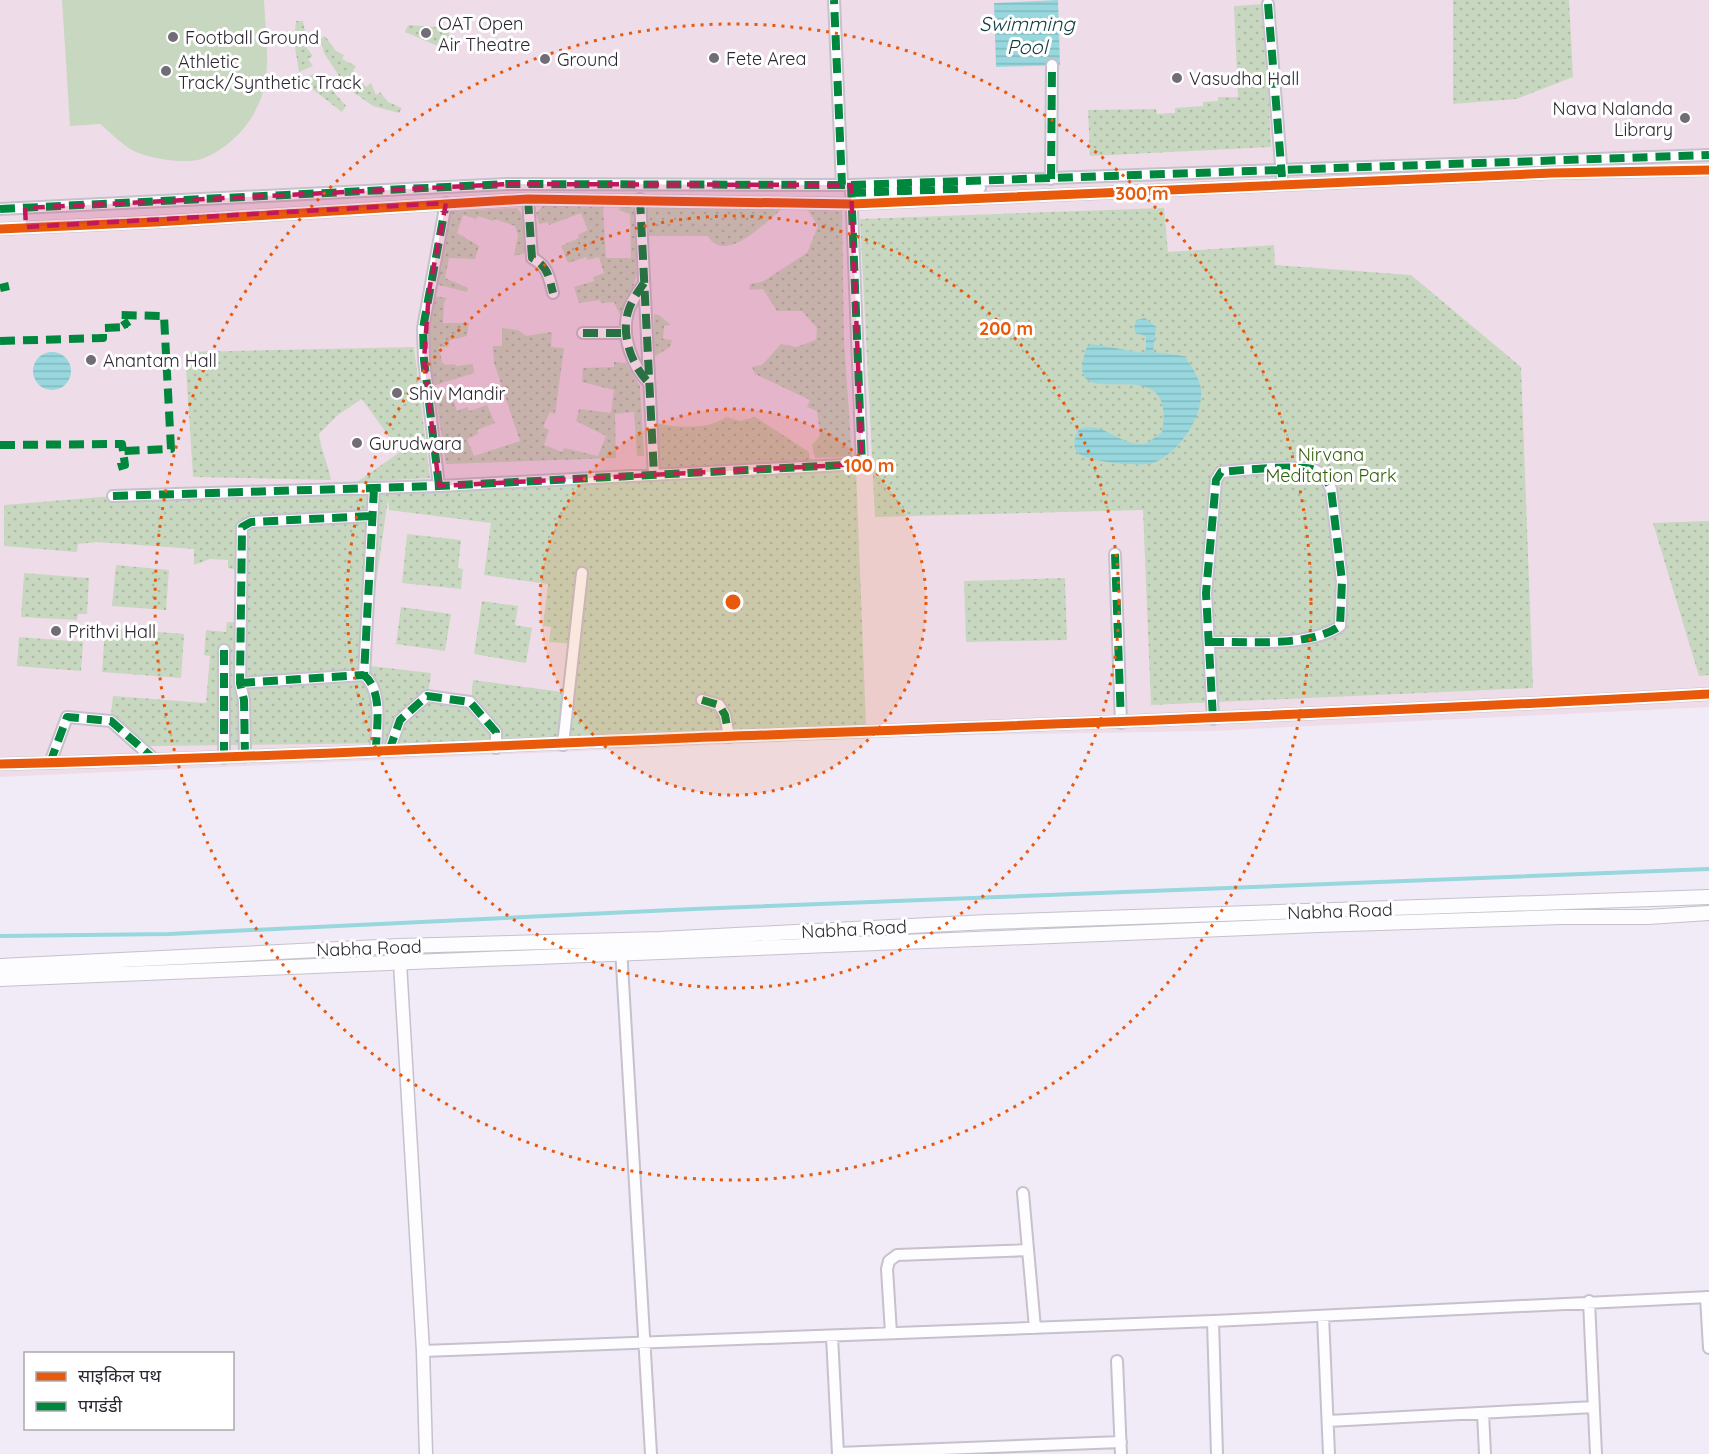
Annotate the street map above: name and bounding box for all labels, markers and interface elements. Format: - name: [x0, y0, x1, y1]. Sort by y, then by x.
- water label: Swimming Pool: [979, 11, 1076, 59]
- place label: OAT Open Air Theatre: [438, 12, 530, 56]
- place label: Football Ground: [185, 26, 319, 49]
- marker: OAT Open Air Theatre: [419, 26, 433, 40]
- marker: Football Ground: [166, 30, 180, 44]
- place label: Fete Area: [726, 47, 807, 70]
- place label: Ground: [557, 48, 618, 71]
- place label: Athletic Track/Synthetic Track: [178, 50, 362, 94]
- marker: Fete Area: [707, 51, 721, 65]
- marker: Ground: [538, 52, 552, 66]
- marker: Athletic Track/Synthetic Track: [159, 64, 173, 78]
- place label: Vasudha Hall: [1189, 67, 1299, 90]
- marker: Vasudha Hall: [1170, 71, 1184, 85]
- place label: Nava Nalanda Library: [1553, 97, 1673, 141]
- marker: Nava Nalanda Library: [1678, 111, 1692, 125]
- text: 300 m: [1115, 182, 1169, 205]
- text: 200 m: [979, 317, 1033, 340]
- place label: Anantam Hall: [103, 349, 217, 372]
- marker: Anantam Hall: [84, 353, 98, 367]
- place label: Shiv Mandir: [409, 382, 506, 405]
- marker: Shiv Mandir: [390, 386, 404, 400]
- place label: Gurudwara: [369, 432, 462, 455]
- marker: Gurudwara: [350, 436, 364, 450]
- park label: Nirvana Meditation Park: [1265, 443, 1397, 487]
- text: 100 m: [844, 454, 894, 477]
- centre of rings: [723, 592, 743, 612]
- place label: Prithvi Hall: [68, 620, 156, 643]
- marker: Prithvi Hall: [49, 624, 63, 638]
- street label: Nabha Road: [1287, 898, 1393, 924]
- street label: Nabha Road: [801, 915, 907, 943]
- street label: Nabha Road: [316, 935, 422, 961]
- legend: [24, 1352, 234, 1430]
- text: साइकिल पथ: [78, 1364, 161, 1387]
- text: पगडंडी: [78, 1394, 123, 1417]

